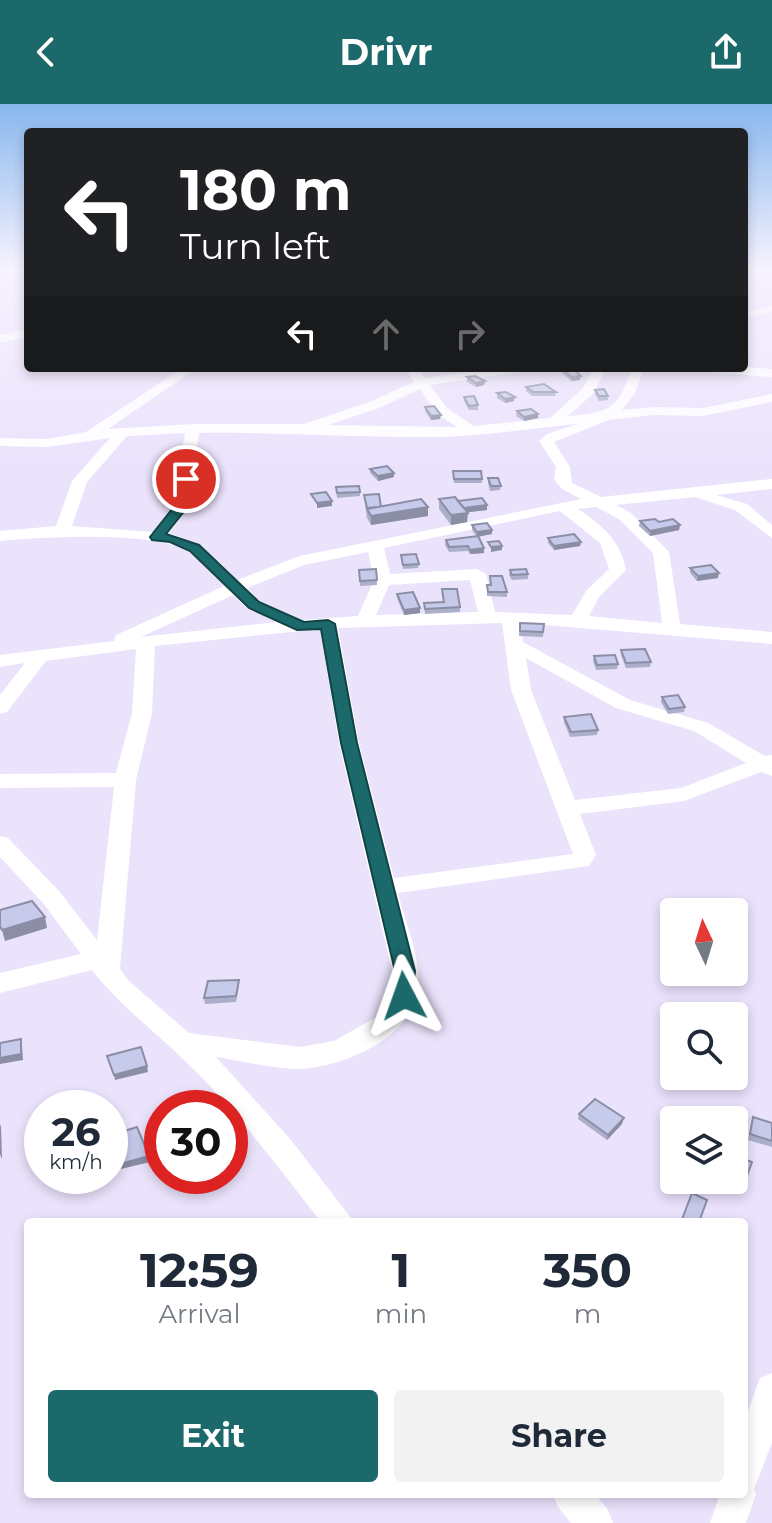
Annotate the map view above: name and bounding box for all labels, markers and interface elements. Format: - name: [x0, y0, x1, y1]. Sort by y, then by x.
- icon: back: [24, 30, 68, 74]
- text: Drivr: [339, 30, 433, 74]
- icon: share: [704, 30, 748, 74]
- text: 180 m: [180, 156, 352, 224]
- icon: left: [48, 160, 152, 264]
- text: Turn left: [180, 224, 331, 268]
- icon: left: [280, 312, 324, 356]
- icon: ahead: [364, 312, 408, 356]
- icon: right: [448, 312, 492, 356]
- pin: [152, 445, 220, 513]
- icon: arrive: [164, 457, 208, 501]
- north arrow: [660, 898, 748, 986]
- map controls: [660, 898, 748, 1194]
- position arrow: [362, 954, 446, 1038]
- button: search: [660, 1002, 748, 1090]
- speed limit sign: 30: [144, 1090, 248, 1194]
- button: layers: [660, 1106, 748, 1194]
- text: 26: [51, 1107, 101, 1156]
- text: km/h: [49, 1150, 103, 1174]
- text: 12:59: [140, 1241, 259, 1299]
- text: 1: [391, 1241, 410, 1299]
- text: 350: [543, 1241, 632, 1299]
- text: Arrival: [158, 1298, 240, 1330]
- text: min: [375, 1298, 427, 1330]
- text: m: [574, 1298, 601, 1330]
- button: Exit: [48, 1390, 378, 1482]
- button: Share: [394, 1390, 724, 1482]

